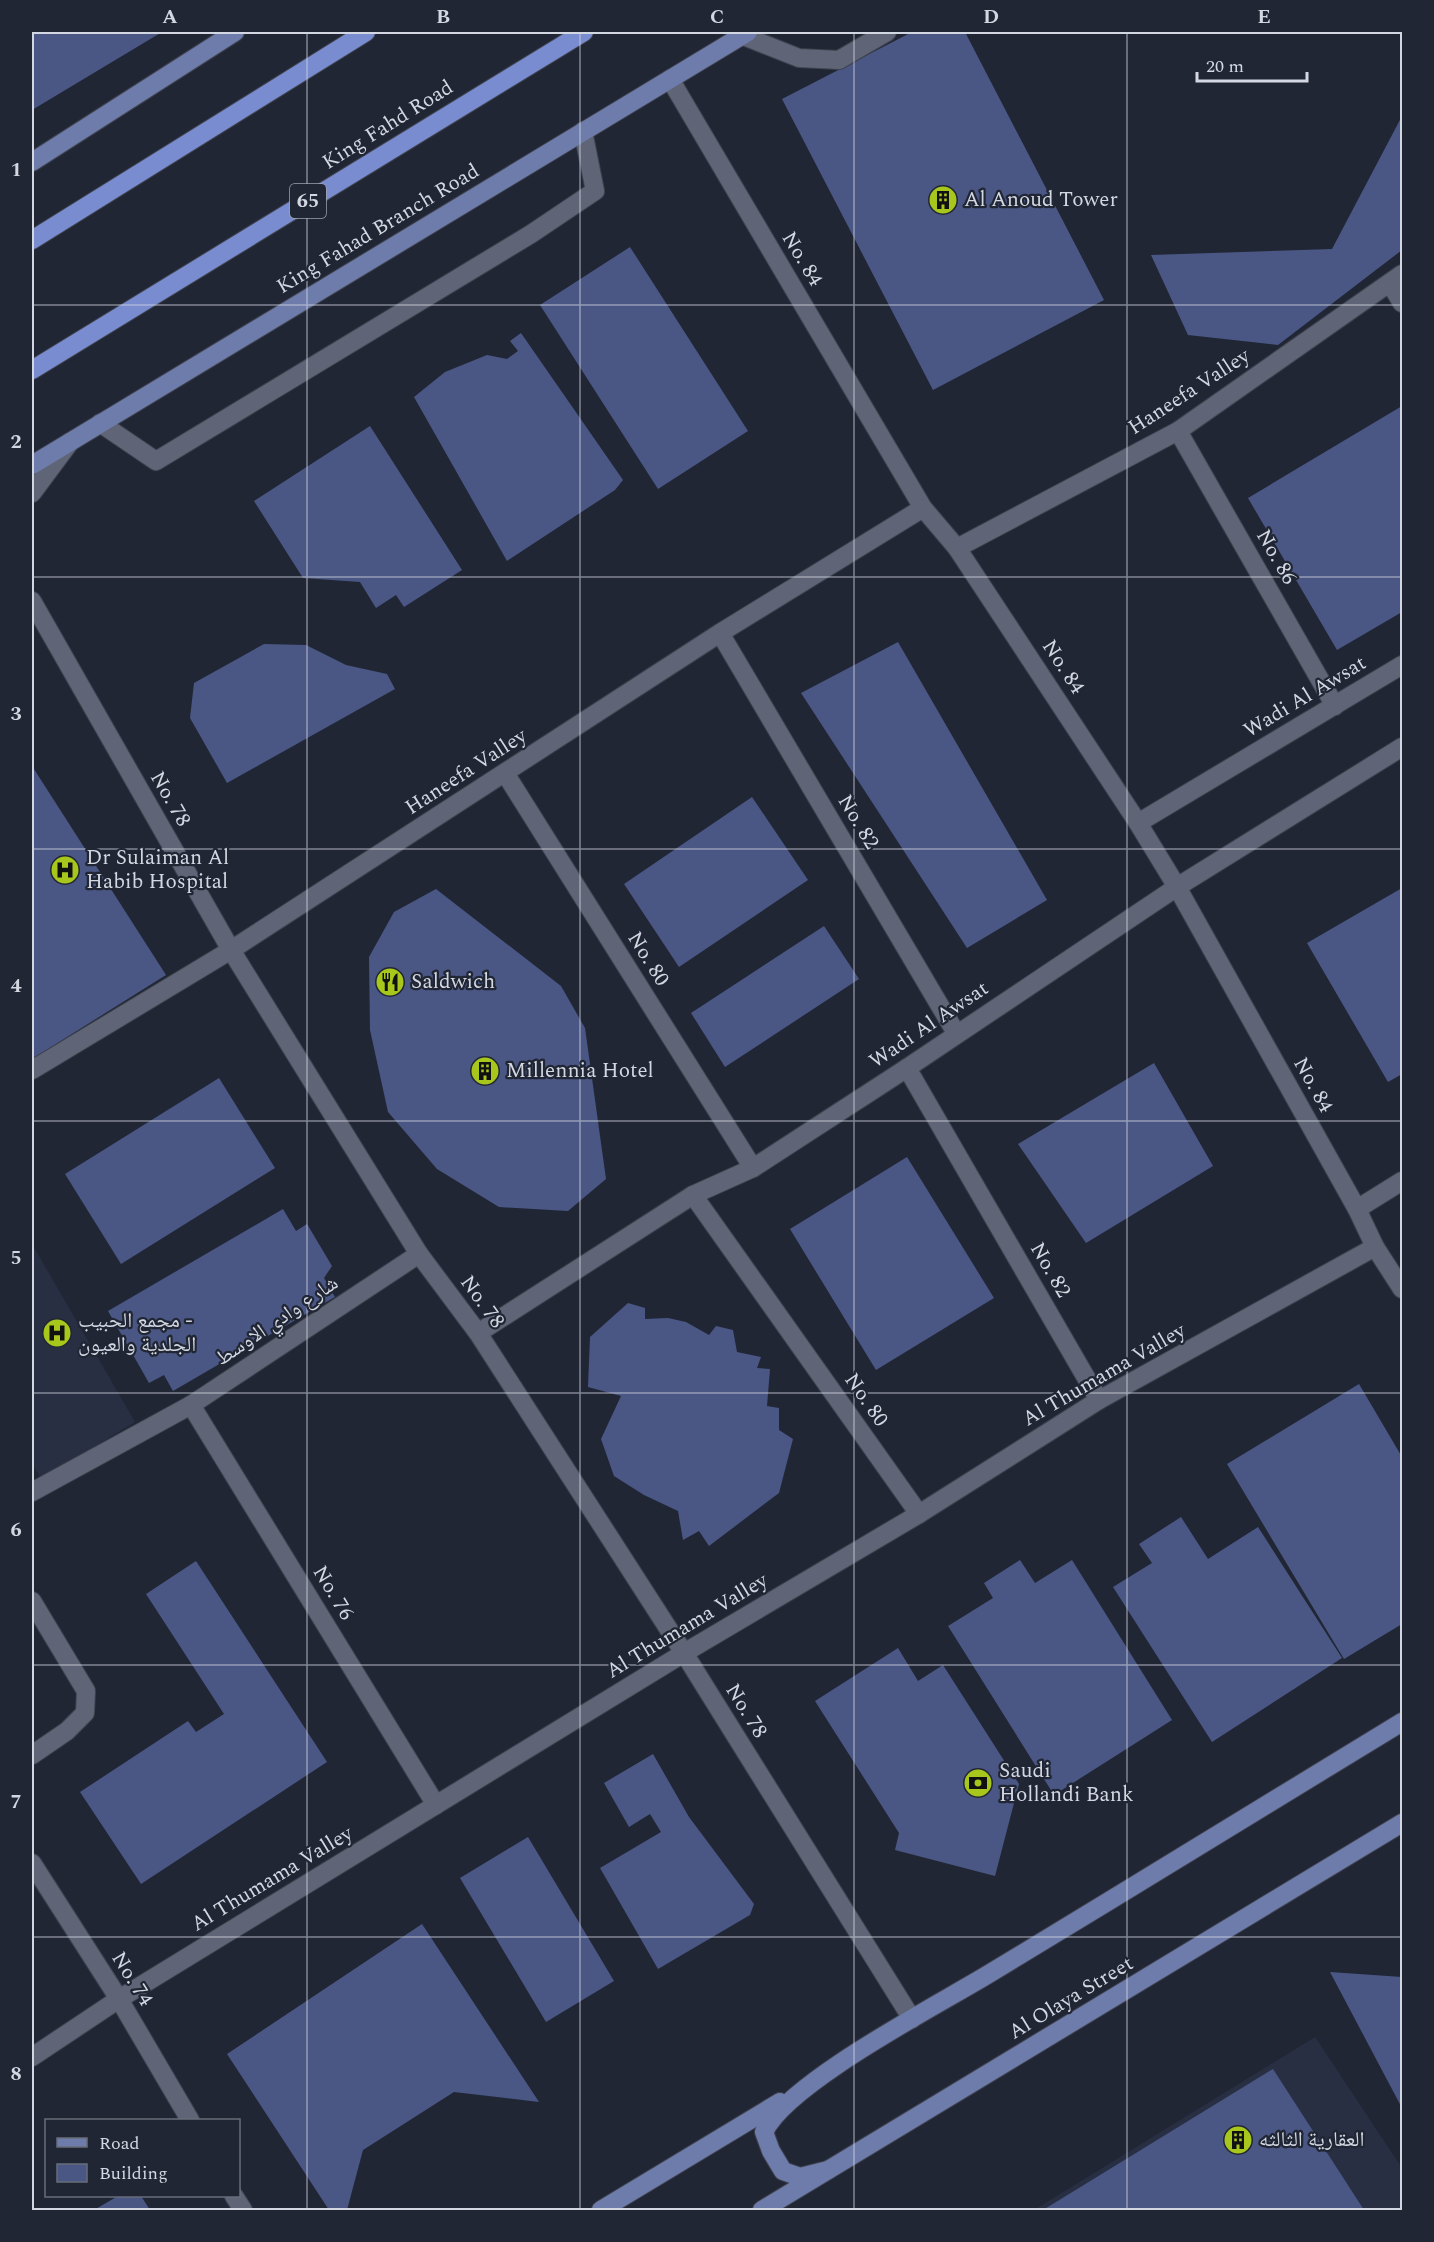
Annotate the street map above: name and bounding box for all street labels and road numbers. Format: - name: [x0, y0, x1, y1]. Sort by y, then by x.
- street label: King Fahd Road: [316, 72, 460, 178]
- street label: King Fahad Branch Road: [270, 156, 486, 302]
- road number: 65: [290, 184, 326, 218]
- street label: No. 84: [773, 225, 831, 293]
- street label: Haneefa Valley: [1122, 340, 1257, 443]
- street label: No. 86: [1247, 523, 1305, 591]
- street label: No. 84: [1033, 633, 1093, 701]
- street label: Wadi Al Awsat: [1237, 648, 1373, 746]
- street label: Haneefa Valley: [399, 720, 534, 823]
- street label: No. 78: [141, 765, 199, 833]
- street label: No. 82: [829, 788, 887, 856]
- street label: No. 80: [619, 925, 677, 993]
- street label: Wadi Al Awsat: [863, 973, 995, 1077]
- street label: No. 84: [1285, 1051, 1342, 1119]
- street label: No. 82: [1021, 1236, 1079, 1304]
- street label: شارع وادي الاوسط: [209, 1268, 345, 1374]
- street label: No. 78: [452, 1269, 512, 1335]
- street label: Al Thumama Valley: [1016, 1315, 1192, 1435]
- street label: No. 80: [836, 1366, 896, 1434]
- street label: No. 76: [304, 1559, 362, 1627]
- street label: Al Thumama Valley: [600, 1564, 775, 1687]
- street label: No. 78: [717, 1677, 775, 1745]
- street label: Al Thumama Valley: [185, 1817, 360, 1940]
- street label: No. 74: [103, 1945, 162, 2013]
- street label: Al Olaya Street: [1002, 1948, 1140, 2048]

